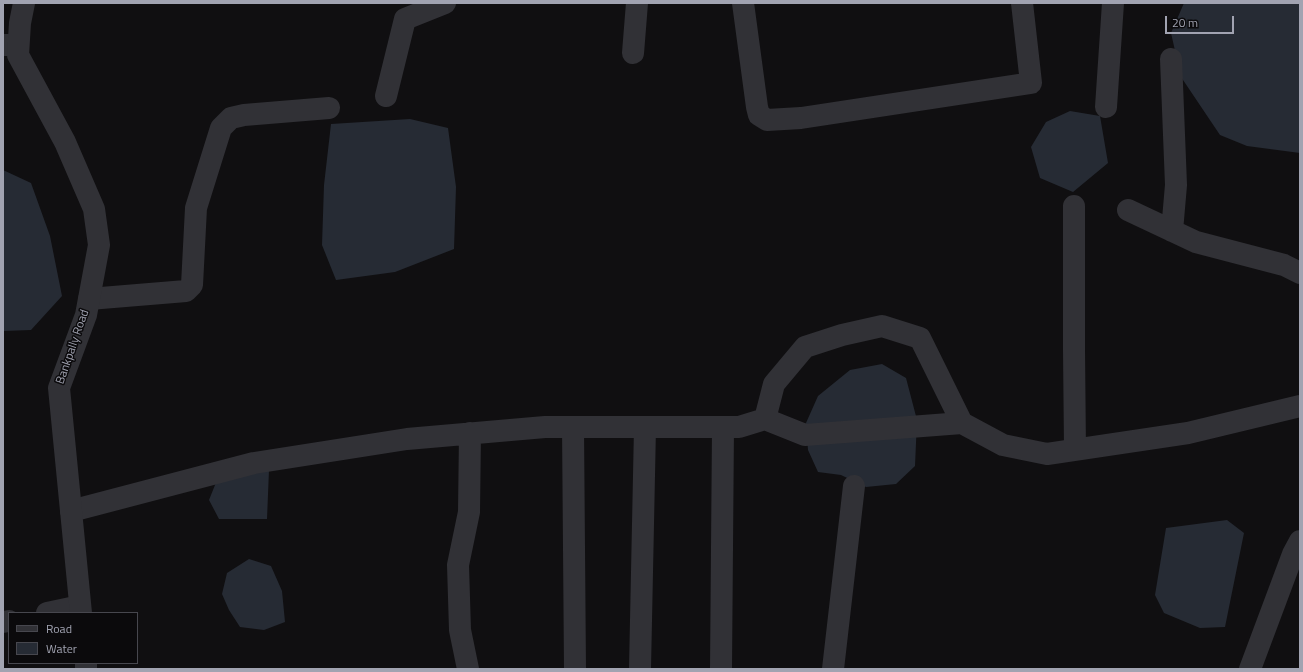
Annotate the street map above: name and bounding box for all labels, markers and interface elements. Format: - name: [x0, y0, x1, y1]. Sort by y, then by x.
- scale bar: [1167, 8, 1236, 34]
- text: 20 m: [1172, 13, 1198, 32]
- street label: Bankpally Road: [54, 308, 92, 386]
- legend: [8, 612, 138, 664]
- text: Road: [46, 619, 72, 638]
- text: Water: [46, 639, 77, 658]

